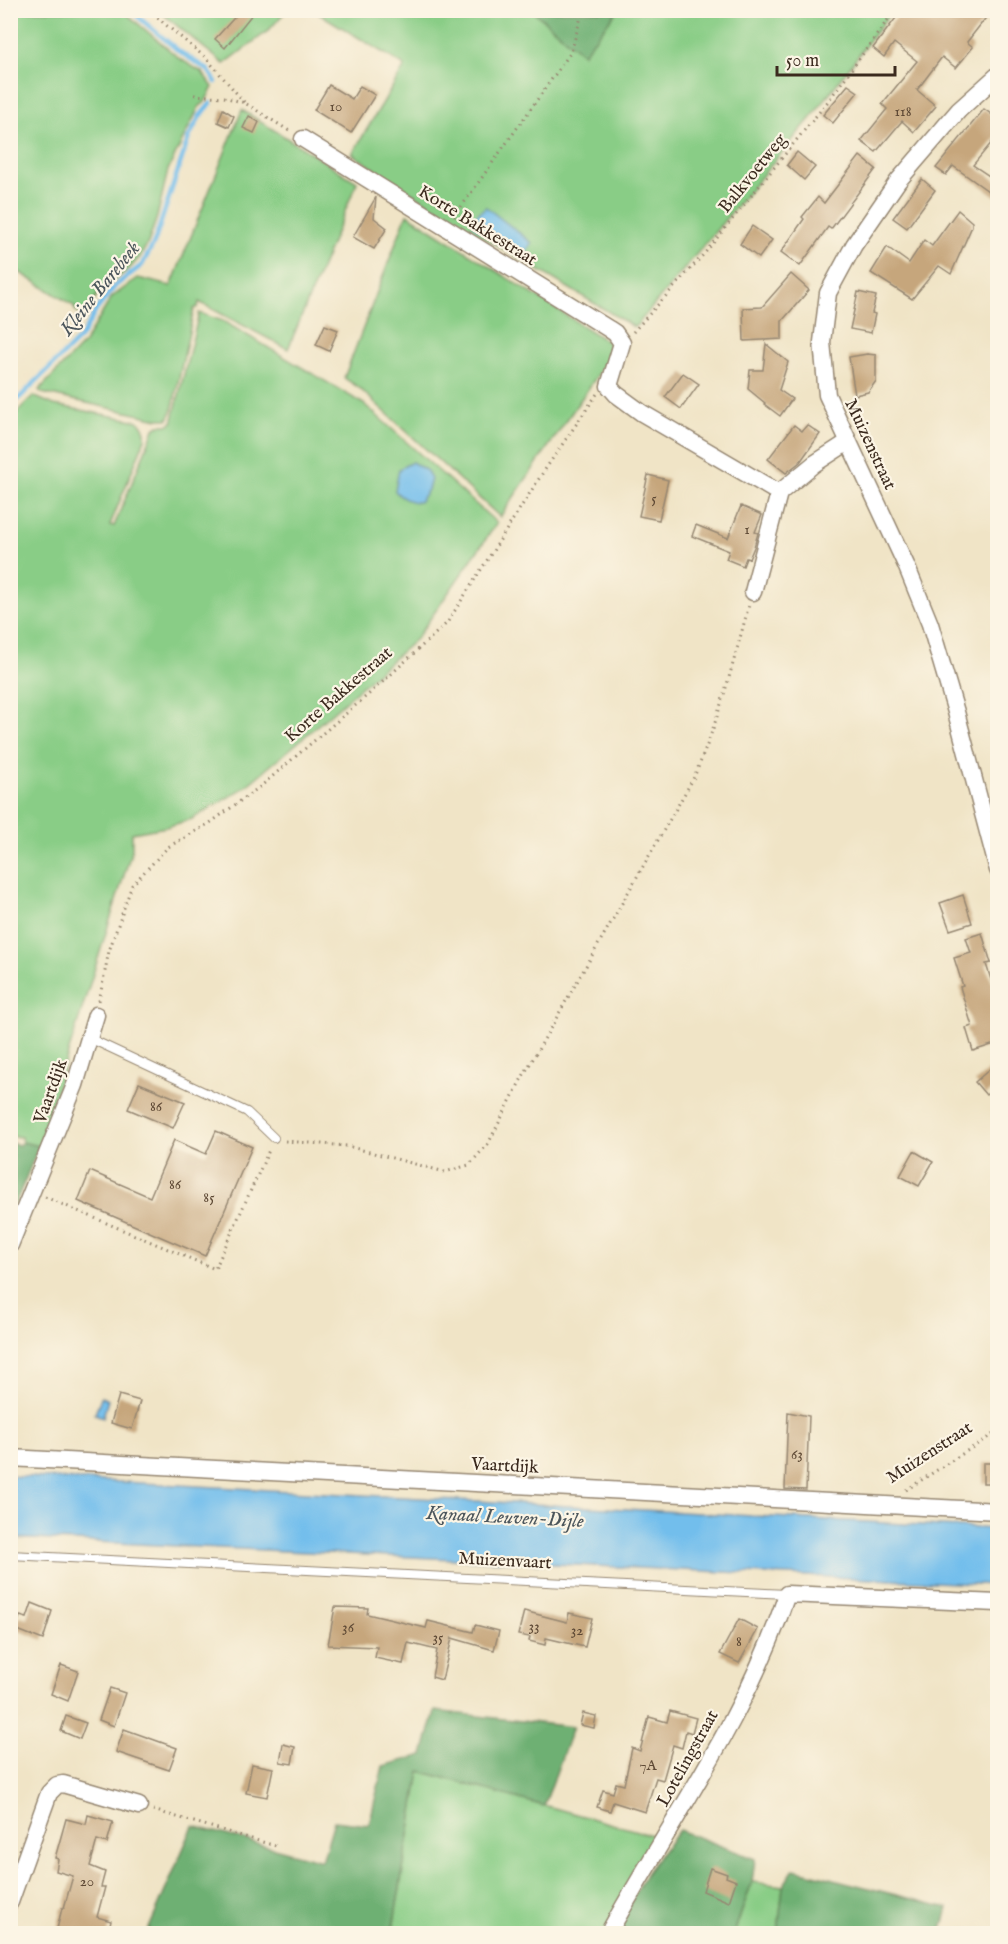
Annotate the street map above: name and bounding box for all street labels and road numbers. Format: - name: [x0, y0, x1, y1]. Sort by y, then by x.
- street label: Balkvoetweg: [714, 129, 792, 218]
- street label: Korte Bakkestraat: [414, 181, 541, 272]
- street label: Muizenstraat: [839, 395, 901, 494]
- street label: Korte Bakkestraat: [280, 642, 398, 748]
- street label: Vaartdijk: [29, 1056, 74, 1128]
- street label: Muizenstraat: [882, 1417, 977, 1490]
- street label: Vaartdijk: [470, 1453, 539, 1480]
- street label: Muizenvaart: [458, 1548, 552, 1575]
- street label: Lotelingstraat: [652, 1706, 724, 1811]

